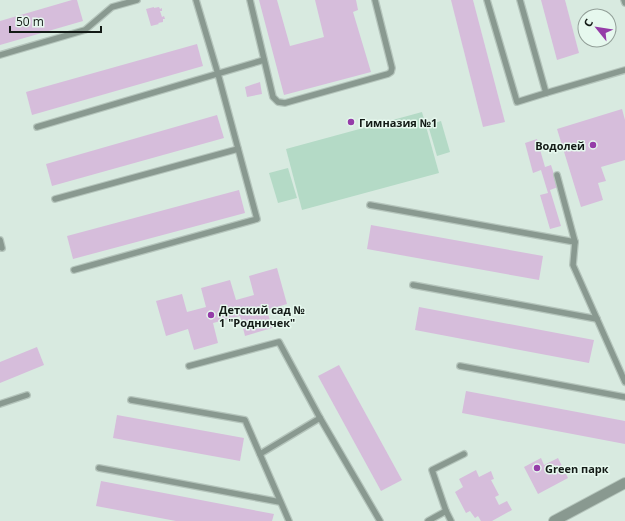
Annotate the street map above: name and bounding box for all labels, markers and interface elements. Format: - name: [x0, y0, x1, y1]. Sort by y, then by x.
- scale bar: [10, 8, 101, 34]
- north arrow: [577, 8, 617, 48]
- text: 50 m: [16, 13, 44, 30]
- text: С: [580, 16, 596, 30]
- place label: Гимназия №1: [359, 115, 437, 130]
- marker: Гимназия №1: [346, 117, 356, 127]
- place label: Водолей: [535, 138, 585, 153]
- marker: Водолей: [588, 140, 598, 150]
- place label: Детский сад № 1 "Родничек": [219, 302, 305, 330]
- marker: Детский сад № 1 "Родничек": [206, 310, 216, 320]
- place label: Green парк: [545, 461, 609, 476]
- marker: Green парк: [532, 463, 542, 473]

